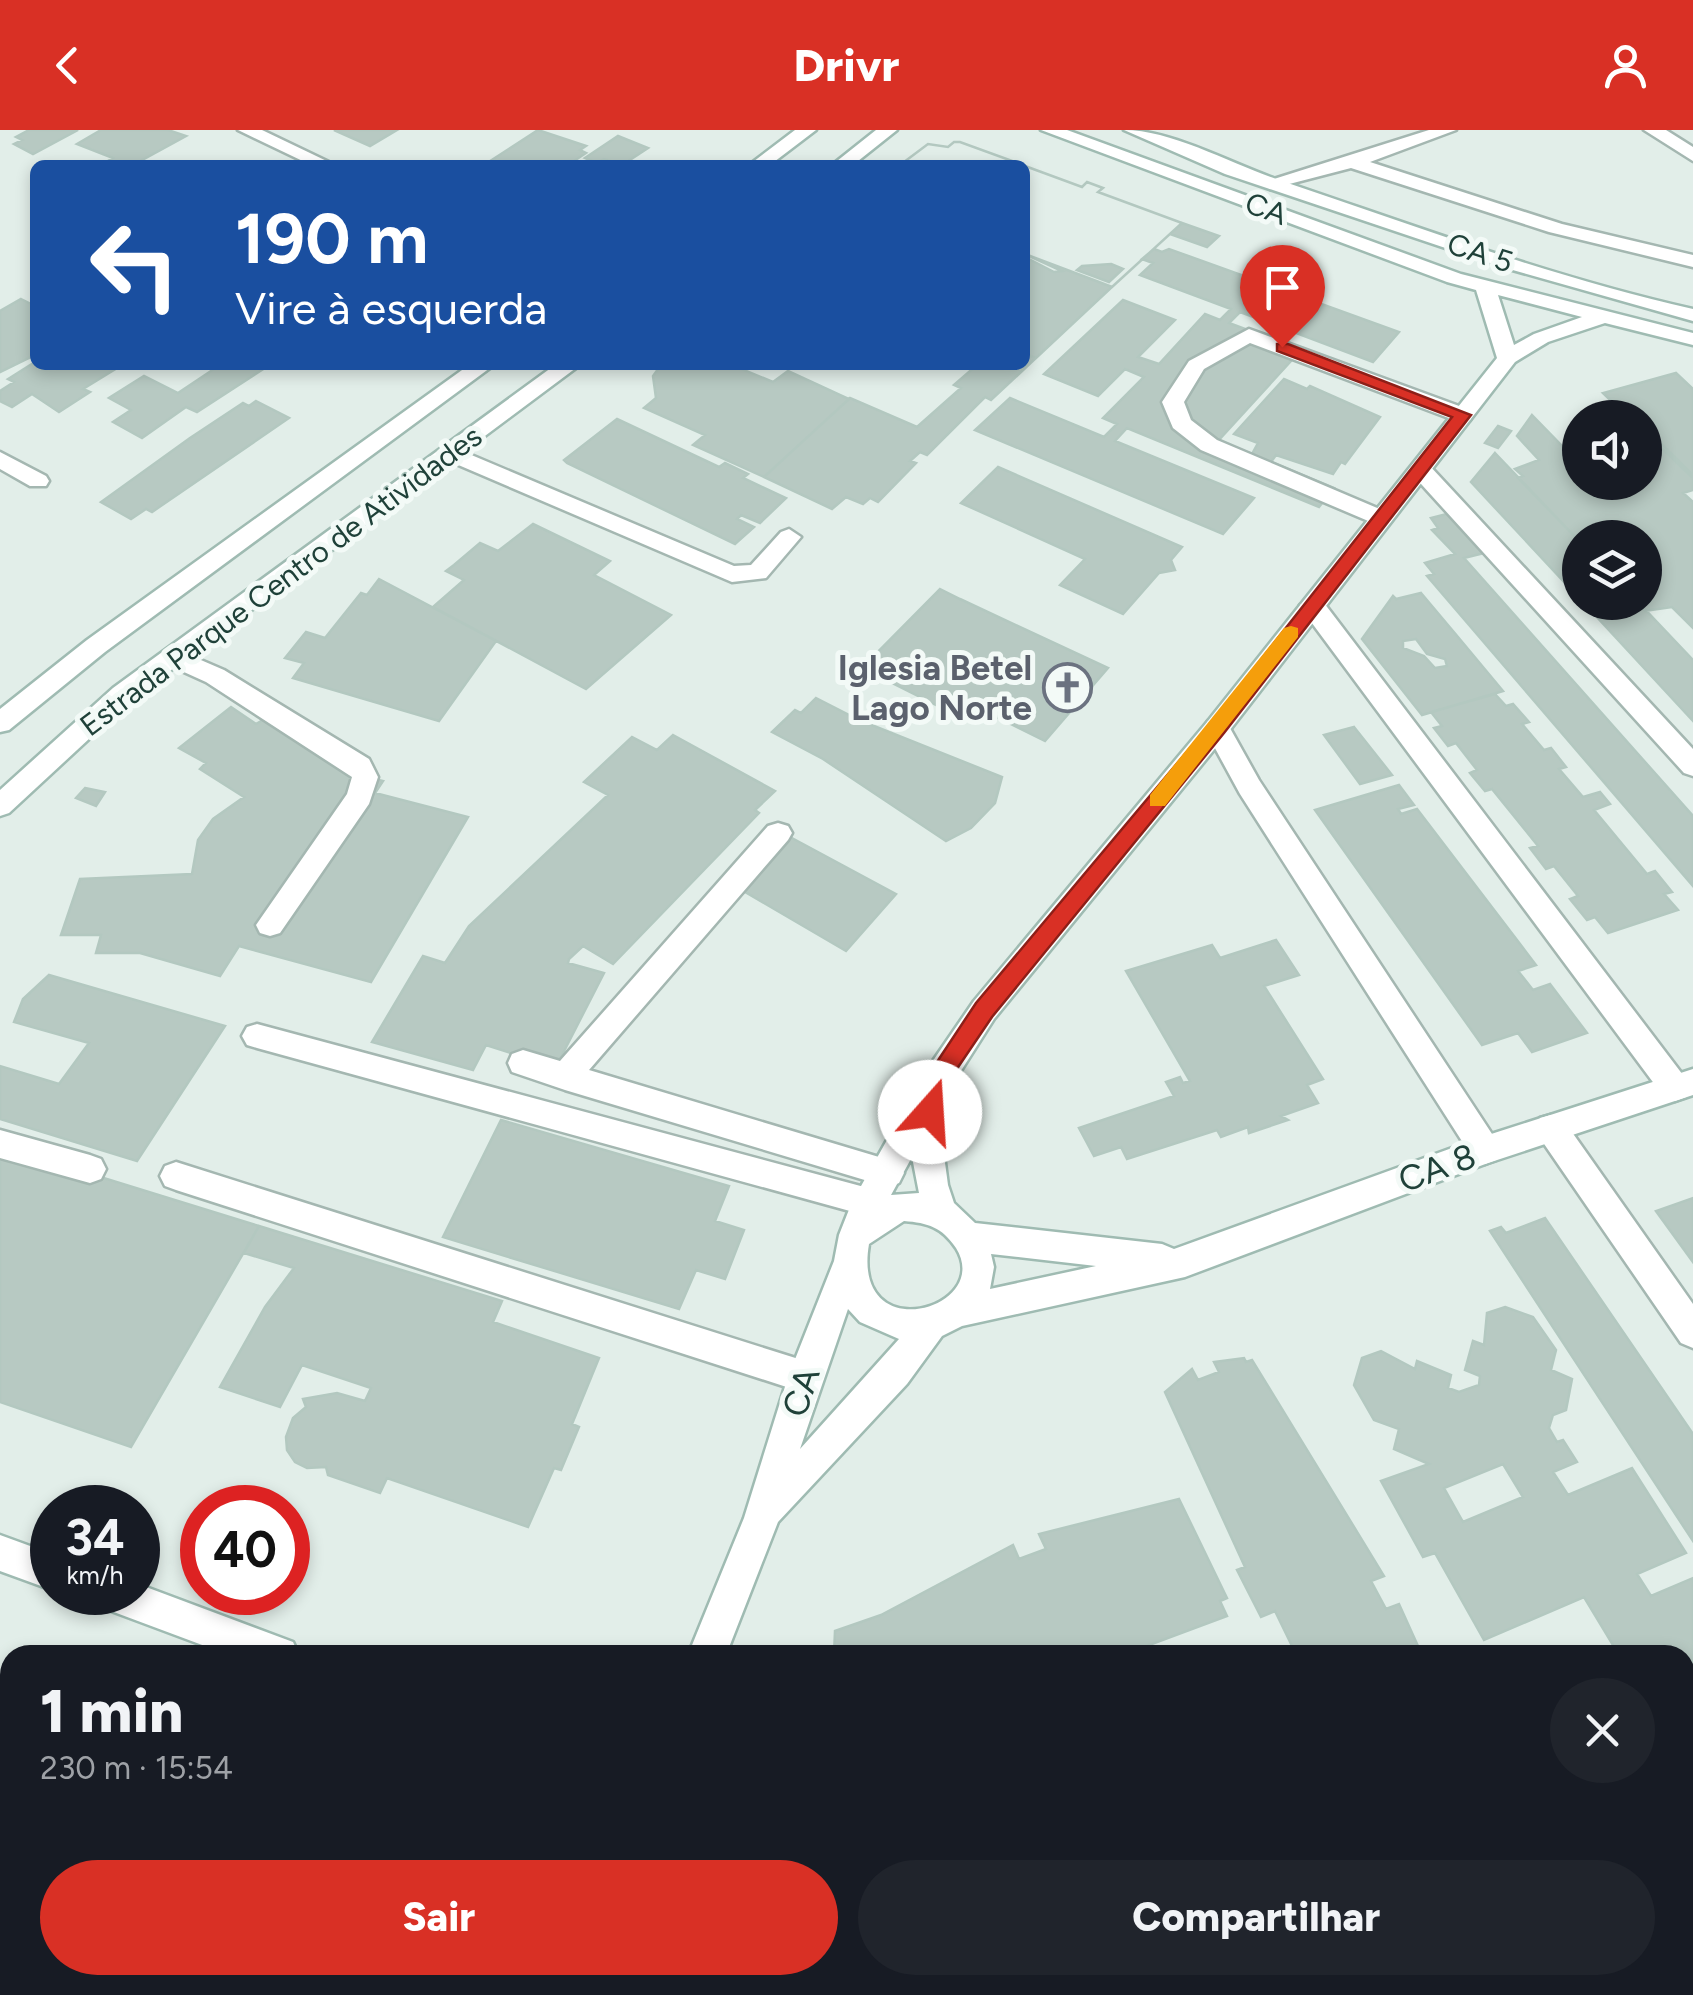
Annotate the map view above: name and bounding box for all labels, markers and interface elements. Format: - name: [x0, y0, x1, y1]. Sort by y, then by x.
- icon: back: [40, 38, 95, 93]
- text: Drivr: [794, 38, 899, 92]
- icon: person: [1598, 38, 1653, 93]
- street label: CA: [1240, 184, 1293, 233]
- text: 190 m: [235, 196, 428, 281]
- icon: left: [70, 200, 200, 330]
- street label: CA 5: [1443, 225, 1518, 280]
- pin: [1240, 245, 1325, 348]
- icon: arrive: [1255, 260, 1310, 315]
- text: Vire à esquerda: [235, 281, 547, 335]
- map controls: [1562, 400, 1662, 620]
- button: sound: [1562, 400, 1662, 500]
- street label: Estrada Parque Centro de Atividades: [72, 417, 489, 744]
- button: layers: [1562, 520, 1662, 620]
- place label: Iglesia Betel Lago Norte: [838, 647, 1032, 729]
- church icon: Iglesia Betel Lago Norte: [1041, 662, 1093, 714]
- position arrow: [878, 1060, 982, 1164]
- street label: CA 8: [1393, 1135, 1481, 1201]
- street label: CA: [773, 1362, 829, 1422]
- speed limit sign: 40: [180, 1485, 310, 1615]
- text: 34: [65, 1507, 125, 1568]
- text: km/h: [66, 1560, 124, 1590]
- text: 1 min: [40, 1675, 183, 1747]
- button: close: [1550, 1678, 1655, 1783]
- text: 230 m · 15:54: [40, 1749, 233, 1787]
- button: Sair: [40, 1860, 838, 1975]
- button: Compartilhar: [858, 1860, 1655, 1975]

